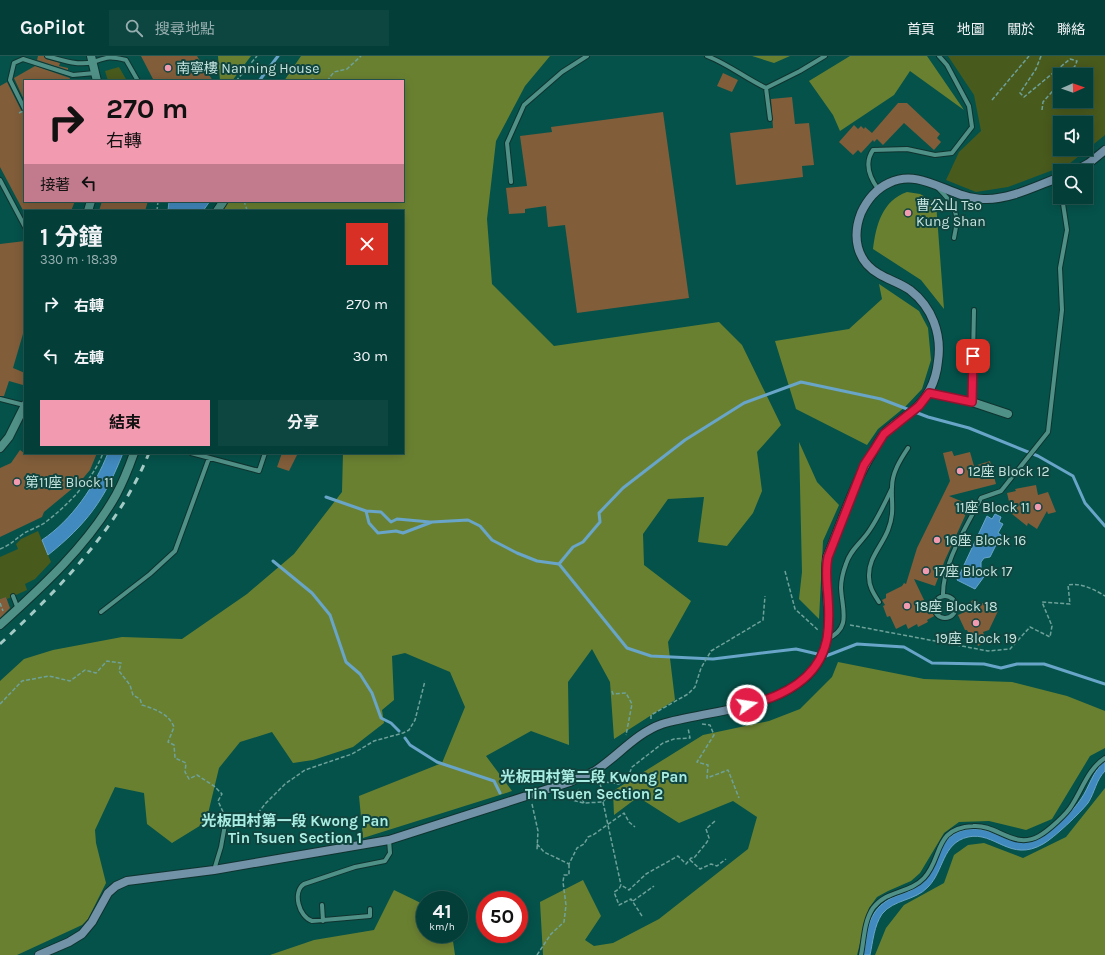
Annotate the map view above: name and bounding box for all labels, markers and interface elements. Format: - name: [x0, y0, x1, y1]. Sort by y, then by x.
- search box: [109, 10, 389, 46]
- text: GoPilot: [20, 17, 85, 39]
- icon: search: [123, 17, 145, 39]
- text: 搜尋地點: [155, 20, 215, 38]
- text: 首頁: [907, 21, 935, 38]
- text: 地圖: [957, 21, 985, 38]
- text: 關於: [1007, 21, 1035, 38]
- text: 聯絡: [1057, 21, 1085, 38]
- place label: 南寧樓 Nanning House: [176, 60, 319, 77]
- marker: 南寧樓 Nanning House: [163, 63, 173, 73]
- north arrow: [1053, 68, 1093, 108]
- map controls: [1053, 68, 1093, 204]
- text: 270 m: [106, 92, 188, 125]
- icon: right: [40, 96, 92, 148]
- button: sound: [1053, 116, 1093, 156]
- text: 右轉: [106, 130, 142, 152]
- button: search: [1053, 164, 1093, 204]
- icon: left: [78, 172, 100, 194]
- text: 接著: [40, 176, 70, 194]
- place label: 曹公山 Tso Kung Shan: [916, 197, 986, 230]
- marker: 曹公山 Tso Kung Shan: [903, 208, 913, 218]
- text: 1 分鐘: [40, 223, 103, 251]
- button: close: [346, 223, 388, 265]
- text: 330 m · 18:39: [40, 252, 117, 267]
- icon: right: [40, 293, 62, 315]
- text: 270 m: [346, 295, 388, 313]
- text: 右轉: [74, 297, 104, 315]
- pin: [956, 339, 990, 373]
- icon: left: [40, 345, 62, 367]
- icon: arrive: [962, 345, 984, 367]
- text: 30 m: [353, 347, 388, 365]
- text: 左轉: [74, 349, 104, 367]
- button: 結束: [40, 400, 210, 446]
- button: 分享: [218, 400, 388, 446]
- place label: 12座 Block 12: [968, 463, 1050, 480]
- marker: 12座 Block 12: [955, 466, 965, 476]
- place label: 第11座 Block 11: [25, 474, 114, 491]
- marker: 第11座 Block 11: [12, 477, 22, 487]
- place label: 11座 Block 11: [955, 499, 1030, 516]
- marker: 11座 Block 11: [1033, 502, 1043, 512]
- place label: 16座 Block 16: [945, 532, 1026, 549]
- marker: 16座 Block 16: [932, 535, 942, 545]
- place label: 17座 Block 17: [934, 563, 1013, 580]
- marker: 17座 Block 17: [921, 566, 931, 576]
- place label: 18座 Block 18: [915, 598, 998, 615]
- marker: 18座 Block 18: [902, 601, 912, 611]
- marker: 19座 Block 19: [971, 618, 981, 628]
- place label: 19座 Block 19: [935, 630, 1017, 647]
- position arrow: [726, 684, 768, 726]
- district label: 光板田村第二段 Kwong Pan Tin Tsuen Section 2: [500, 768, 688, 803]
- district label: 光板田村第一段 Kwong Pan Tin Tsuen Section 1: [201, 812, 389, 847]
- speed limit sign: 50: [476, 891, 528, 943]
- text: 41: [432, 900, 452, 923]
- text: km/h: [429, 921, 455, 933]

